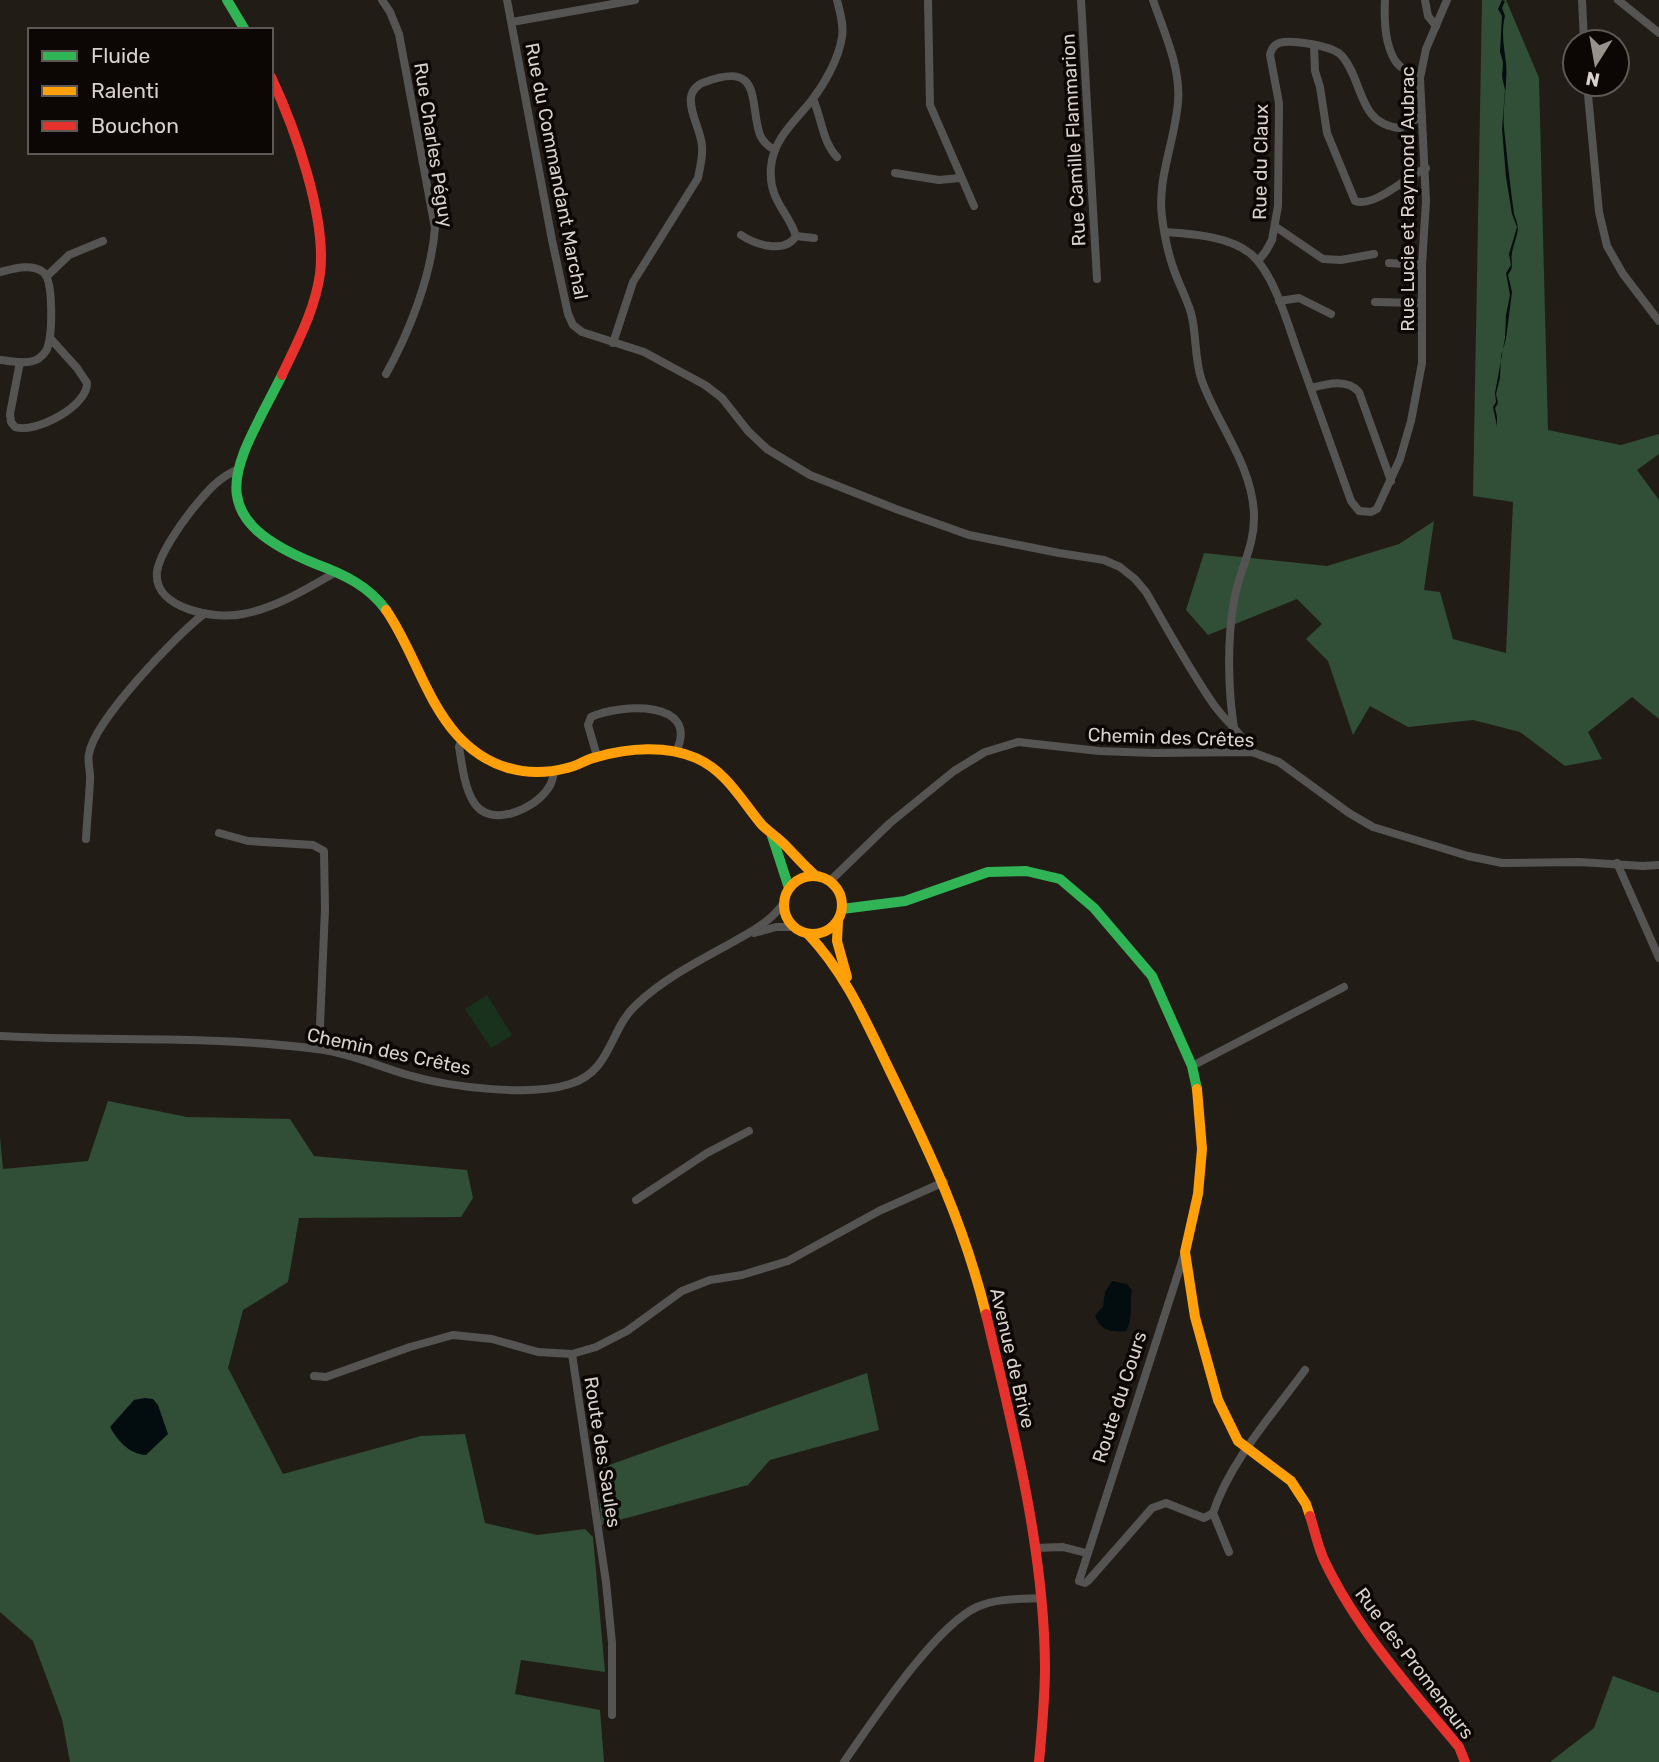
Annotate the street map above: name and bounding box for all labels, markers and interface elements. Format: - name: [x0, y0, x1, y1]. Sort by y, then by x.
- legend: [28, 28, 273, 154]
- north arrow: [1561, 28, 1631, 98]
- street label: Rue Camille Flammarion: [1056, 33, 1091, 247]
- street label: Rue du Commandant Marchal: [520, 41, 593, 301]
- text: Fluide: [91, 43, 150, 68]
- street label: Rue Charles Péguy: [409, 61, 458, 229]
- street label: Rue Lucie et Raymond Aubrac: [1396, 66, 1419, 332]
- text: N: [1584, 67, 1602, 92]
- text: Ralenti: [91, 78, 159, 103]
- street label: Rue du Claux: [1248, 104, 1273, 220]
- text: Bouchon: [91, 113, 179, 138]
- street label: Chemin des Crêtes: [1087, 723, 1255, 752]
- street label: Chemin des Crêtes: [305, 1023, 473, 1080]
- street label: Avenue de Brive: [985, 1286, 1040, 1430]
- street label: Route du Cours: [1087, 1329, 1152, 1466]
- street label: Route des Saules: [579, 1375, 626, 1529]
- street label: Rue des Promeneurs: [1350, 1583, 1479, 1744]

